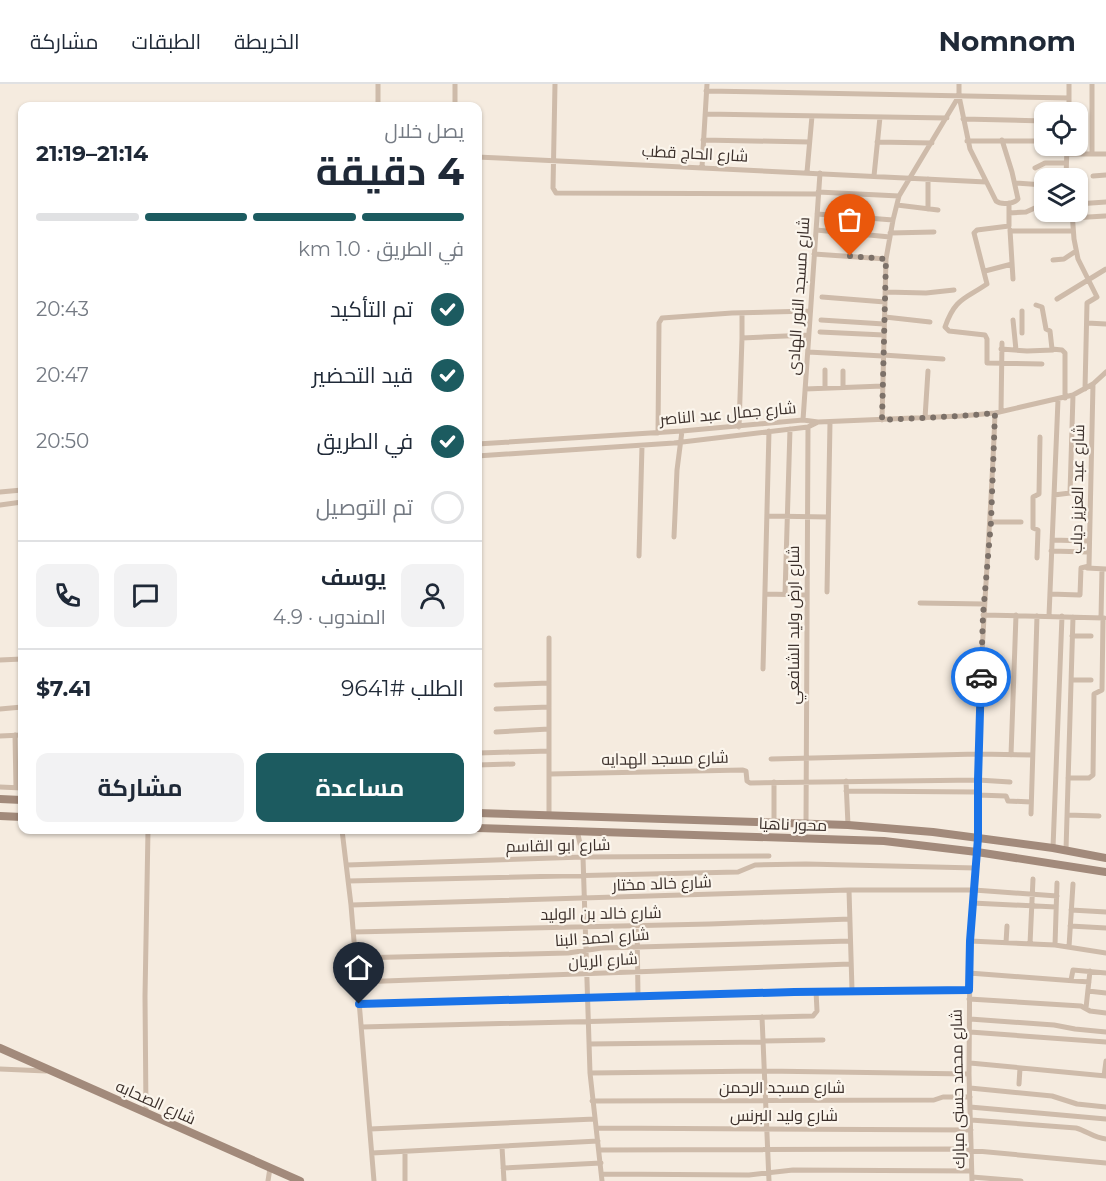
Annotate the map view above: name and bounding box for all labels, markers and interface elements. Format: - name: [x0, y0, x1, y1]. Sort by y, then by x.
- text: Nomnom: [938, 24, 1076, 58]
- text: مشاركة: [30, 29, 99, 54]
- text: الطبقات: [132, 29, 201, 54]
- text: الخريطة: [234, 29, 300, 54]
- map controls: [1034, 102, 1088, 222]
- button: locate: [1034, 102, 1088, 156]
- text: يصل خلال: [385, 119, 464, 143]
- text: 21:14–21:19: [36, 140, 148, 167]
- street label: شارع الحاج قطب: [641, 141, 749, 168]
- text: 4 دقيقة: [316, 147, 464, 195]
- button: layers: [1034, 168, 1088, 222]
- pin: [824, 194, 875, 256]
- icon: bag: [833, 203, 866, 236]
- street label: شارع مسجد النور الهادى: [783, 216, 816, 376]
- text: في الطريق · 1.0 km: [298, 237, 464, 261]
- icon: check: [431, 293, 464, 326]
- text: تم التأكيد: [330, 296, 413, 323]
- text: 20:43: [36, 297, 89, 321]
- icon: check: [431, 359, 464, 392]
- text: قيد التحضير: [312, 362, 413, 389]
- text: 20:47: [36, 363, 89, 387]
- street label: شارع جمال عبد الناصر: [658, 398, 797, 431]
- street label: شارع عبد العزيز دياب: [1067, 424, 1090, 554]
- icon: check: [431, 425, 464, 458]
- text: في الطريق: [316, 428, 413, 455]
- text: 20:50: [36, 429, 89, 453]
- text: تم التوصيل: [316, 494, 413, 521]
- street label: شارع ارض وليد الشافعي: [784, 546, 807, 704]
- button: phone: [36, 564, 99, 627]
- button: chat: [114, 564, 177, 627]
- text: يوسف: [321, 564, 386, 591]
- button: person: [401, 564, 464, 627]
- text: المندوب · 4.9: [273, 605, 386, 629]
- courier: [951, 647, 1011, 707]
- icon: car: [965, 661, 998, 694]
- text: $7.41: [36, 675, 91, 702]
- text: الطلب #9641: [341, 675, 464, 702]
- street label: شارع مسجد الهدايه: [601, 748, 729, 771]
- button: مشاركة: [36, 753, 244, 822]
- button: مساعدة: [256, 753, 464, 822]
- street label: محور ناهيا: [758, 814, 828, 835]
- street label: شارع ابو القاسم: [506, 835, 611, 858]
- street label: شارع خالد مختار: [611, 872, 712, 897]
- street label: شارع خالد بن الوليد: [540, 903, 662, 926]
- street label: شارع احمد البنا: [554, 925, 650, 952]
- pin: [333, 942, 384, 1004]
- street label: شارع الريان: [568, 949, 638, 974]
- icon: home: [342, 951, 375, 984]
- street label: شارع محمد حسنى مبارك: [947, 1009, 970, 1169]
- street label: شارع الصحابه: [112, 1076, 199, 1130]
- street label: شارع مسجد الرحمن: [719, 1078, 845, 1099]
- street label: شارع وليد البرنس: [730, 1106, 838, 1127]

